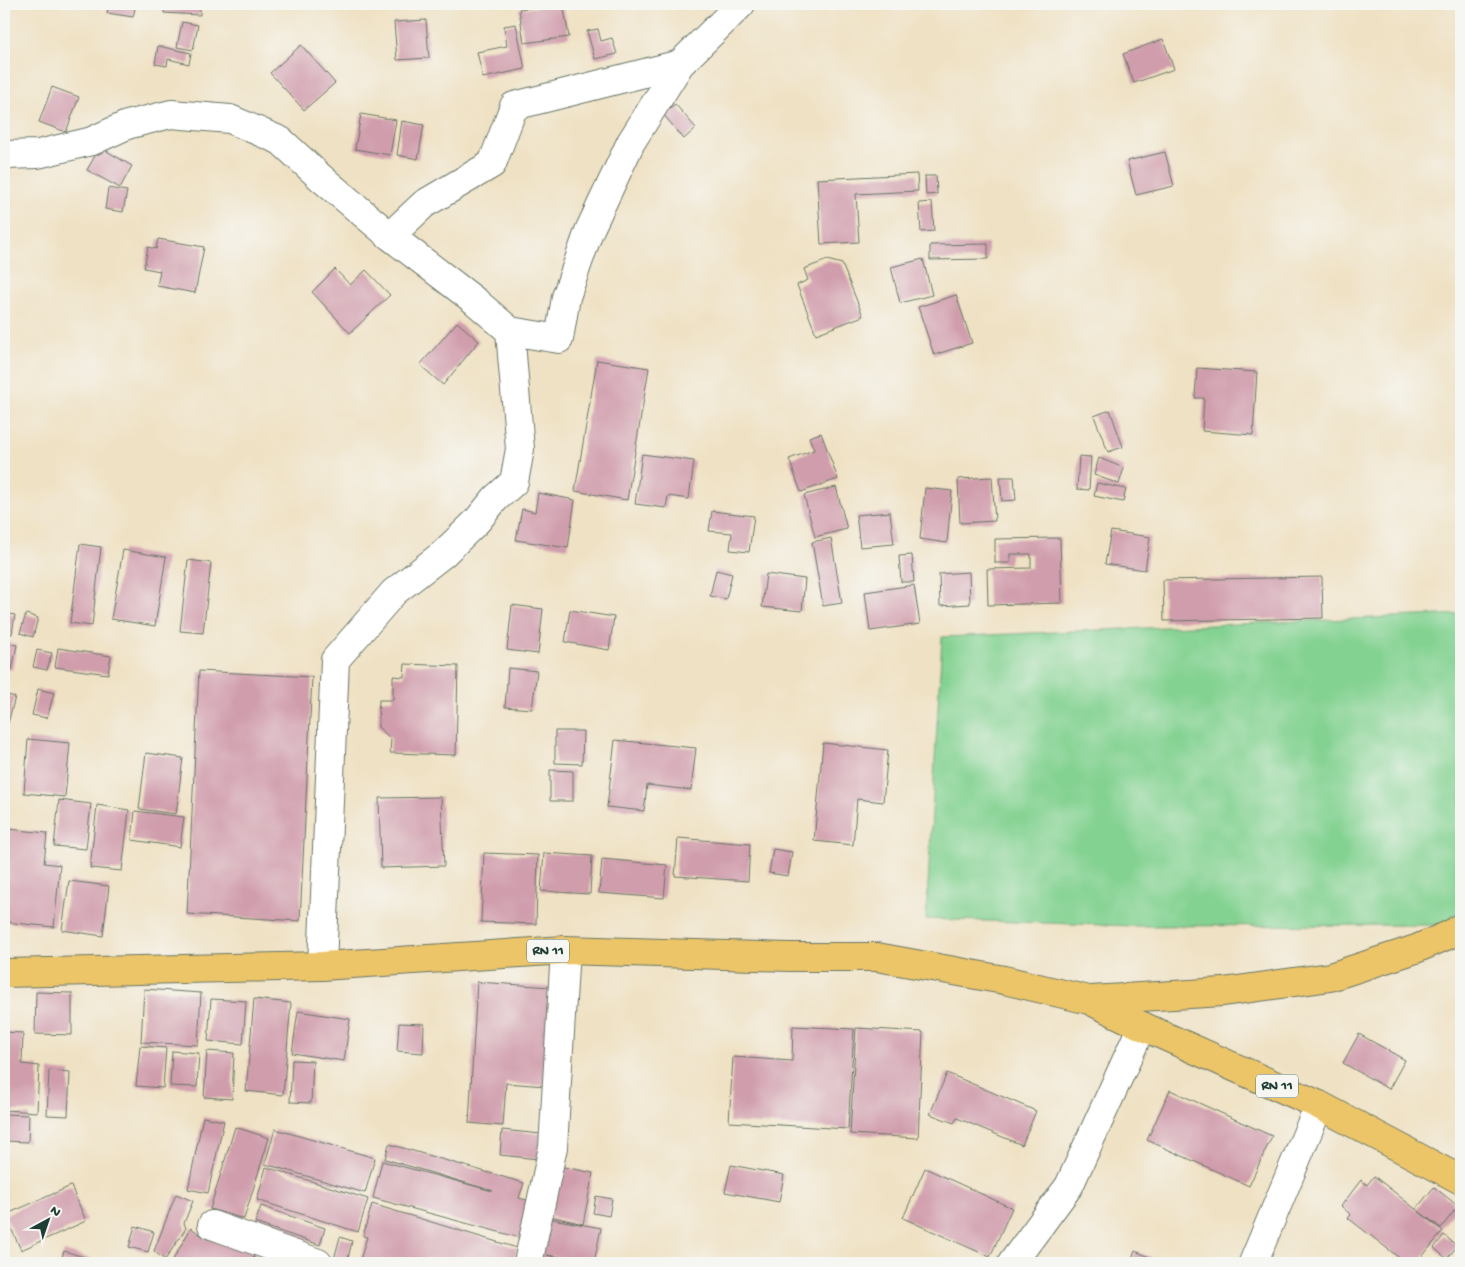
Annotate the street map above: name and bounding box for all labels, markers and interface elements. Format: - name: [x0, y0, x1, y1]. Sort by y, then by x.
- road number: RN 11: [527, 939, 569, 962]
- road number: RN 11: [1256, 1074, 1298, 1098]
- north arrow: [22, 1194, 72, 1244]
- text: N: [46, 1203, 64, 1221]

